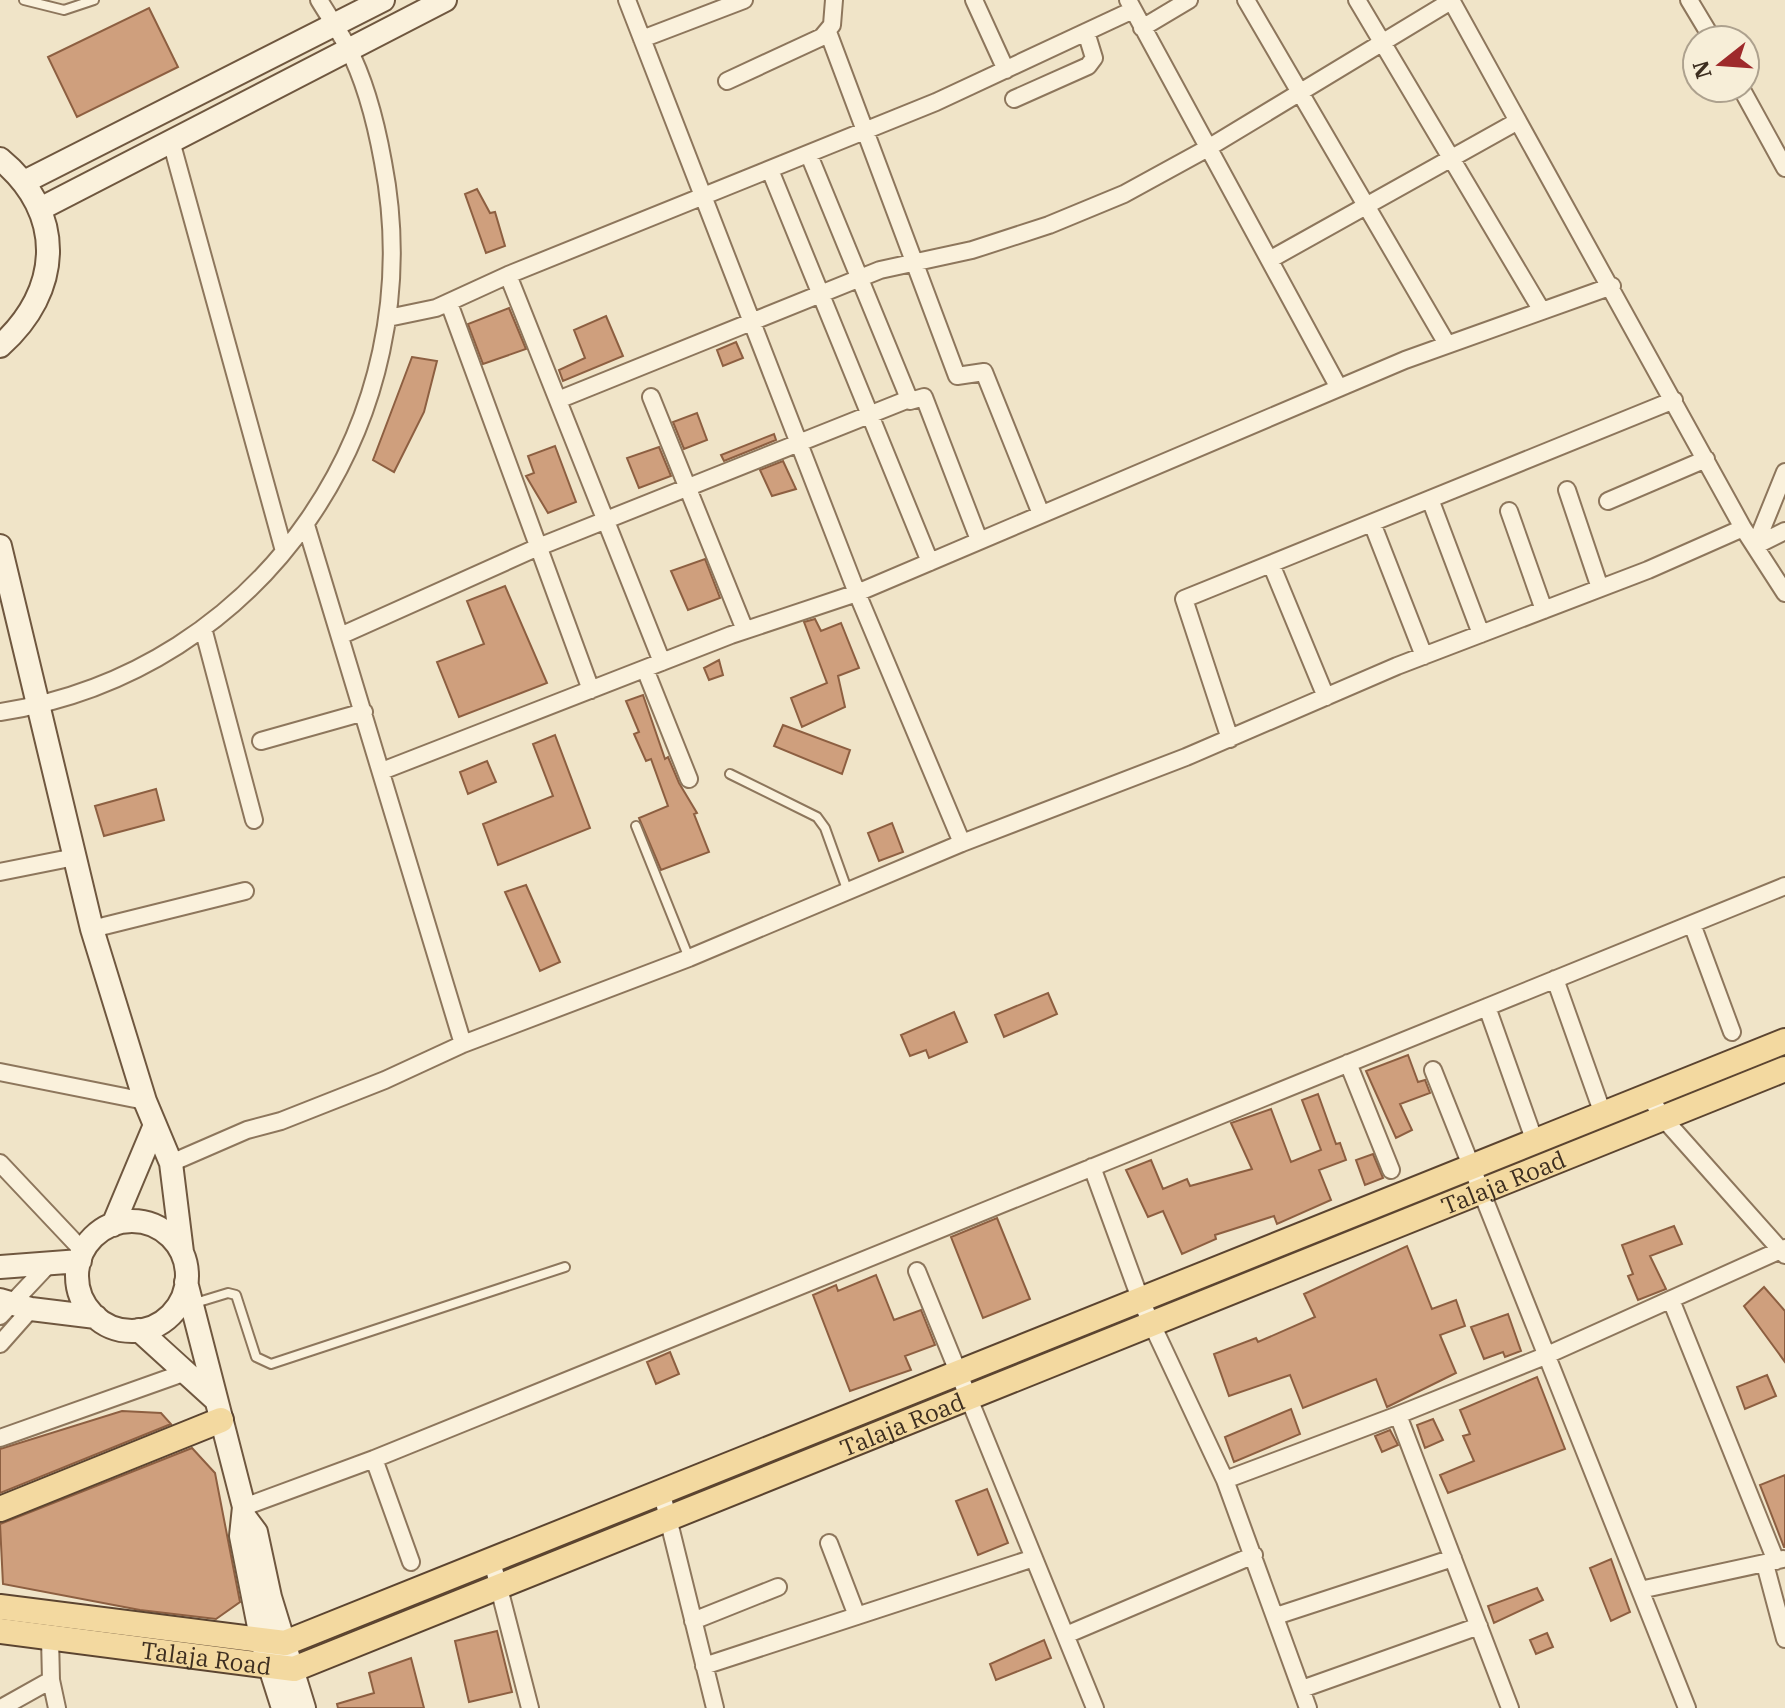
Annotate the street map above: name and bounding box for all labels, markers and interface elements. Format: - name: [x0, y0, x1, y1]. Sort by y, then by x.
- north arrow: [1681, 24, 1761, 104]
- text: N: [1685, 57, 1718, 83]
- street label: Talaja Road: [1436, 1143, 1570, 1222]
- street label: Talaja Road: [835, 1385, 969, 1464]
- street label: Talaja Road: [139, 1633, 273, 1682]

